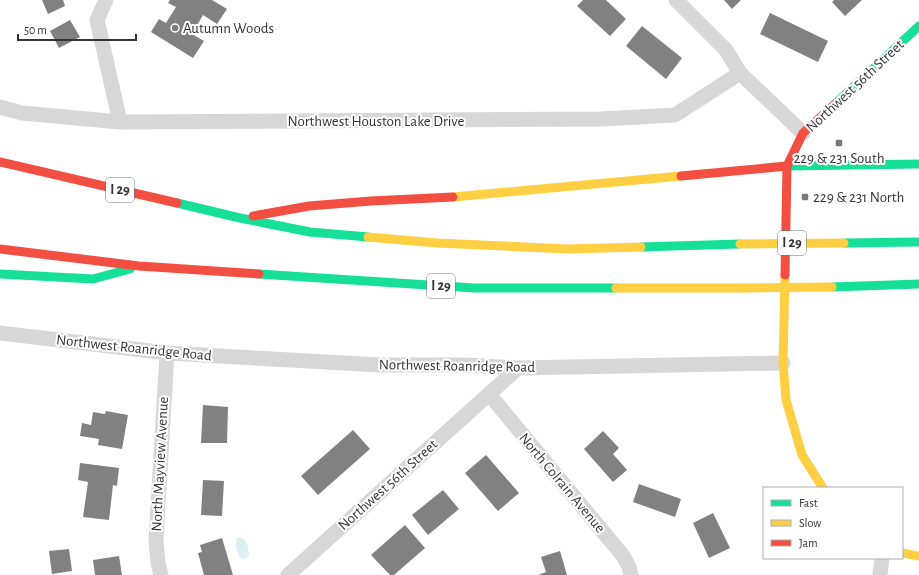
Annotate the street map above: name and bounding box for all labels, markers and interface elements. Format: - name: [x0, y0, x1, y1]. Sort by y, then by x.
- scale bar: [18, 16, 136, 42]
- place label: Autumn Woods: [183, 21, 274, 36]
- marker: Autumn Woods: [170, 23, 180, 33]
- text: 50 m: [24, 24, 47, 36]
- street label: Northwest 56th Street: [803, 37, 907, 135]
- street label: Northwest Houston Lake Drive: [288, 114, 464, 129]
- marker: 229 & 231 South: [834, 138, 844, 148]
- place label: 229 & 231 South: [793, 151, 885, 166]
- road number: I 29: [106, 178, 134, 202]
- place label: 229 & 231 North: [813, 190, 904, 205]
- marker: 229 & 231 North: [800, 192, 810, 202]
- road number: I 29: [778, 231, 806, 255]
- road number: I 29: [427, 274, 455, 298]
- street label: Northwest Roanridge Road: [56, 332, 213, 364]
- street label: Northwest Roanridge Road: [379, 357, 535, 375]
- street label: North Mayview Avenue: [149, 396, 171, 532]
- street label: North Colrain Avenue: [516, 430, 608, 536]
- street label: Northwest 56th Street: [336, 437, 441, 533]
- legend: [763, 487, 903, 559]
- text: Fast: [799, 497, 818, 509]
- text: Slow: [799, 517, 821, 529]
- text: Jam: [799, 537, 818, 549]

